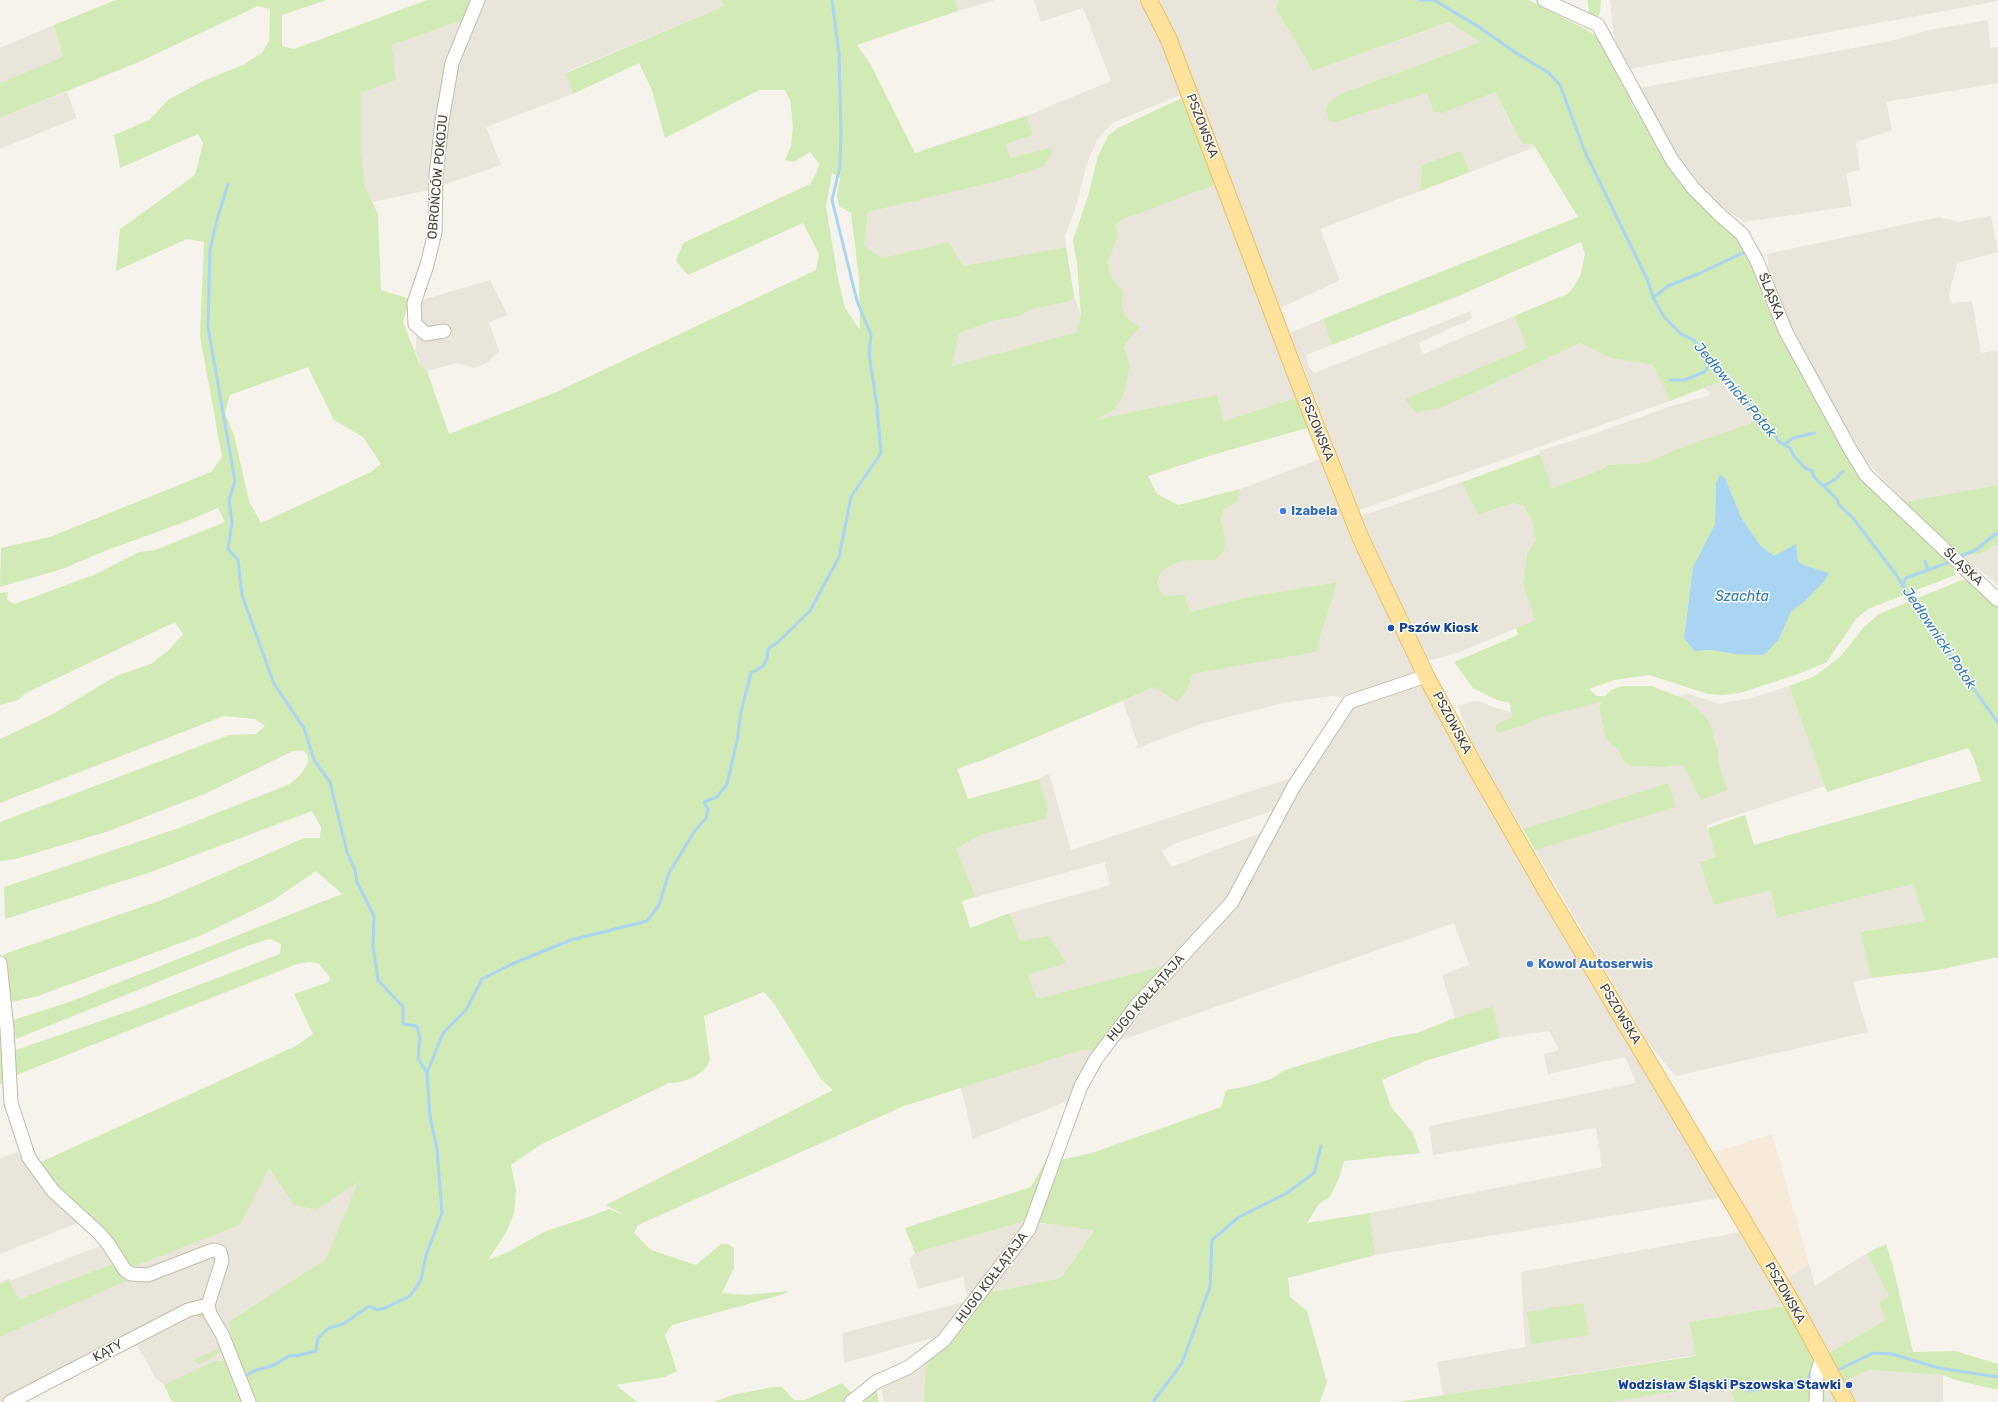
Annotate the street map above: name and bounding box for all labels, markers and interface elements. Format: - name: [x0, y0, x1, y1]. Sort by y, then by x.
- street label: PSZOWSKA: [1183, 92, 1221, 160]
- street label: OBROŃCÓW POKOJU: [425, 114, 451, 240]
- street label: ŚLĄSKA: [1755, 271, 1787, 321]
- water label: Jedłownicki Potok: [1690, 339, 1780, 441]
- street label: PSZOWSKA: [1297, 395, 1337, 463]
- place label: Izabela: [1291, 503, 1337, 519]
- marker: Izabela: [1278, 506, 1288, 516]
- street label: ŚLĄSKA: [1940, 545, 1986, 589]
- water label: Jedłownicki Potok: [1899, 584, 1979, 692]
- water label: Szachta: [1715, 589, 1769, 605]
- place label: Pszów Kiosk: [1399, 620, 1479, 636]
- marker: Pszów Kiosk: [1386, 623, 1396, 633]
- street label: PSZOWSKA: [1429, 689, 1475, 757]
- street label: HUGO KOŁŁĄTAJA: [1104, 951, 1188, 1045]
- place label: Kowol Autoserwis: [1538, 956, 1653, 972]
- marker: Kowol Autoserwis: [1525, 959, 1535, 969]
- street label: PSZOWSKA: [1596, 981, 1644, 1047]
- street label: HUGO KOŁŁĄTAJA: [953, 1229, 1031, 1327]
- street label: PSZOWSKA: [1761, 1260, 1809, 1326]
- street label: KĄTY: [90, 1337, 126, 1365]
- place label: Wodzisław Śląski Pszowska Stawki: [1618, 1377, 1841, 1393]
- marker: Wodzisław Śląski Pszowska Stawki: [1844, 1380, 1854, 1390]

